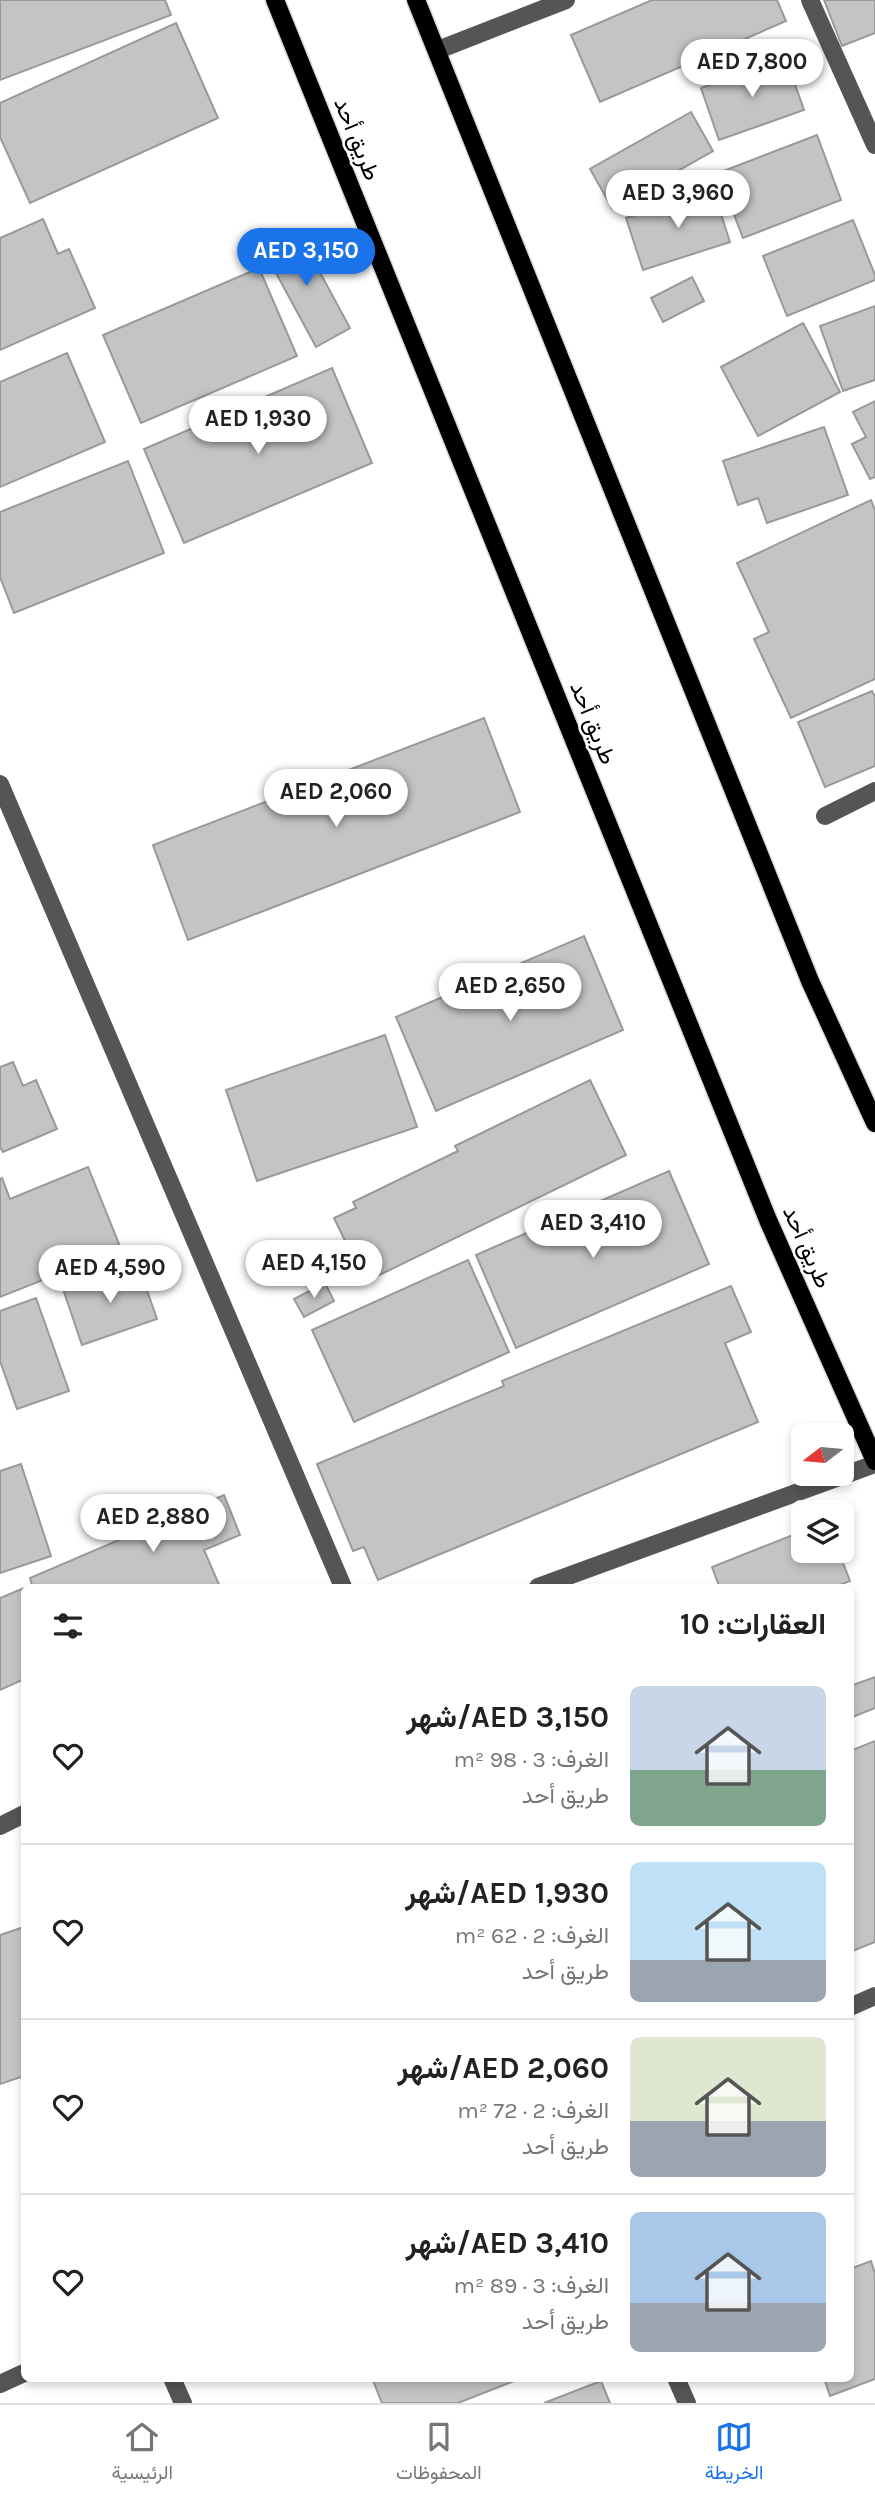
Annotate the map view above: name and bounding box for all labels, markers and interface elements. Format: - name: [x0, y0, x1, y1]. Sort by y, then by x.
- pin: AED 7,800: [672, 40, 832, 99]
- text: AED 7,800: [697, 48, 807, 75]
- street label: طريق أحد: [327, 94, 386, 185]
- pin: AED 3,960: [598, 170, 758, 230]
- text: AED 3,960: [622, 179, 734, 206]
- pin: AED 3,150: [226, 229, 386, 288]
- text: AED 3,150: [253, 237, 359, 264]
- pin: AED 1,930: [178, 396, 338, 456]
- text: AED 1,930: [205, 405, 311, 432]
- street label: طريق أحد: [563, 678, 622, 769]
- pin: AED 2,060: [256, 770, 416, 829]
- text: AED 2,060: [280, 778, 392, 805]
- pin: AED 2,650: [430, 964, 590, 1023]
- text: AED 2,650: [454, 972, 566, 999]
- pin: AED 3,410: [513, 1200, 673, 1260]
- street label: طريق أحد: [776, 1202, 837, 1293]
- text: AED 3,410: [540, 1209, 646, 1236]
- pin: AED 4,150: [234, 1240, 394, 1300]
- pin: AED 4,590: [30, 1246, 190, 1305]
- text: AED 4,150: [261, 1249, 367, 1276]
- text: AED 4,590: [55, 1254, 165, 1281]
- north arrow: [791, 1423, 854, 1486]
- map controls: [791, 1423, 854, 1563]
- pin: AED 2,880: [73, 1494, 233, 1554]
- button: layers: [791, 1500, 854, 1563]
- text: AED 2,880: [96, 1503, 210, 1530]
- text: العقارات: 10: [680, 1606, 826, 1642]
- icon: filters: [49, 1607, 87, 1645]
- text: AED 3,150/شهر: [406, 1699, 609, 1735]
- icon: home: [686, 1714, 770, 1798]
- icon: heart: [49, 1737, 87, 1775]
- text: الغرف: 3 · 98 m²: [454, 1746, 609, 1773]
- text: طريق أحد: [522, 1782, 609, 1809]
- text: AED 1,930/شهر: [405, 1875, 609, 1911]
- icon: home: [686, 1890, 770, 1974]
- icon: heart: [49, 1913, 87, 1951]
- text: الغرف: 2 · 62 m²: [455, 1922, 609, 1949]
- text: طريق أحد: [522, 1958, 609, 1985]
- text: AED 2,060/شهر: [398, 2050, 609, 2086]
- icon: home: [686, 2065, 770, 2149]
- icon: heart: [49, 2088, 87, 2126]
- text: الغرف: 2 · 72 m²: [457, 2097, 609, 2124]
- text: طريق أحد: [522, 2133, 609, 2160]
- text: AED 3,410/شهر: [406, 2225, 609, 2261]
- icon: home: [686, 2240, 770, 2324]
- icon: heart: [49, 2263, 87, 2301]
- text: الغرف: 3 · 89 m²: [454, 2272, 609, 2299]
- text: طريق أحد: [522, 2308, 609, 2335]
- tab: الرئيسية: [112, 2418, 173, 2489]
- tab: المحفوظات: [396, 2418, 482, 2489]
- tab: الخريطة: [705, 2418, 763, 2489]

